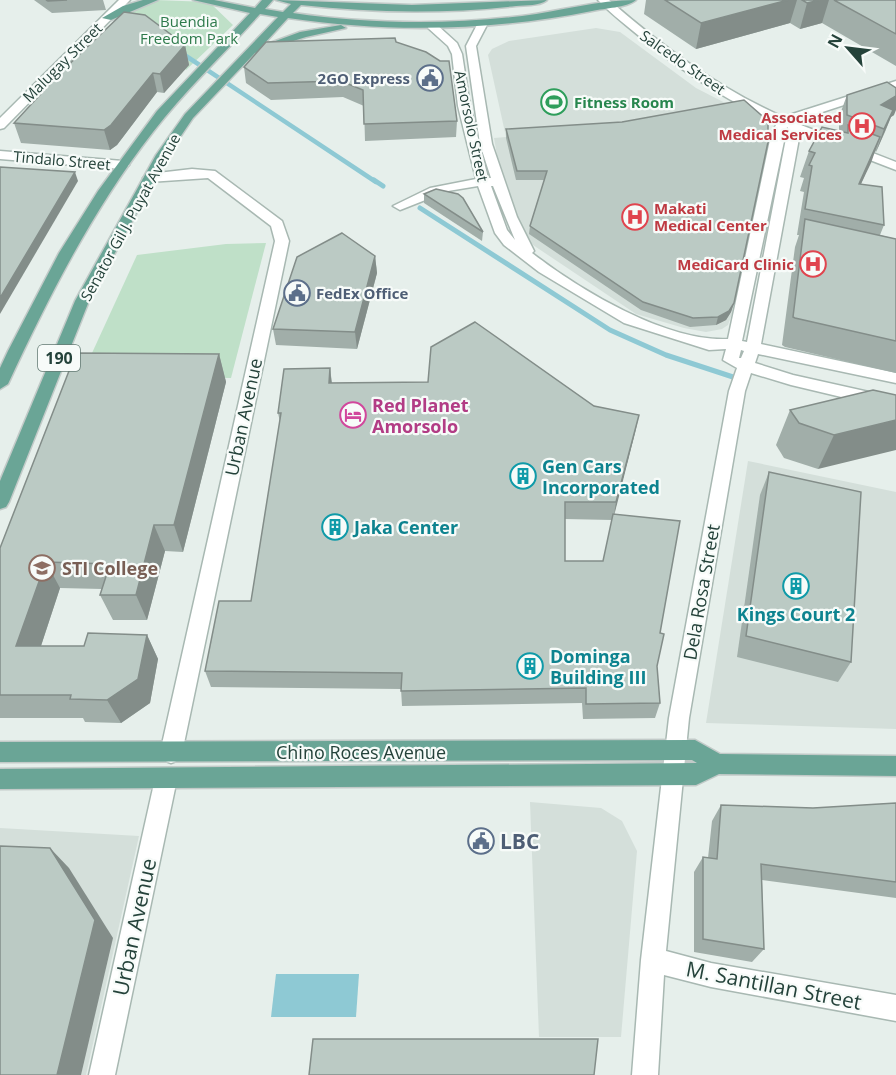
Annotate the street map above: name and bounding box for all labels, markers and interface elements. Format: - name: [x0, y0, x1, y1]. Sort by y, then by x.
- park label: Buendia Freedom Park: [140, 11, 238, 48]
- street label: Malugay Street: [18, 18, 106, 106]
- north arrow: [818, 18, 878, 78]
- street label: Salcedo Street: [636, 25, 730, 99]
- text: N: [822, 30, 848, 52]
- public building icon: 2GO Express: [415, 63, 445, 93]
- place label: 2GO Express: [318, 68, 410, 88]
- street label: Amorsolo Street: [450, 69, 494, 183]
- sports icon: Fitness Room: [539, 87, 569, 117]
- place label: Fitness Room: [574, 92, 674, 112]
- place label: Associated Medical Services: [719, 107, 842, 144]
- hospital icon: Associated Medical Services: [847, 111, 877, 141]
- street label: Senator Gil J. Puyat Avenue: [76, 130, 184, 304]
- street label: Tindalo Street: [13, 146, 111, 174]
- place label: Makati Medical Center: [654, 198, 767, 235]
- hospital icon: Makati Medical Center: [620, 202, 650, 232]
- hospital icon: MediCard Clinic: [798, 249, 828, 279]
- place label: MediCard Clinic: [677, 254, 794, 274]
- public building icon: FedEx Office: [282, 278, 312, 308]
- place label: FedEx Office: [316, 283, 408, 303]
- road number: 190: [38, 345, 80, 371]
- street label: Urban Avenue: [219, 356, 267, 478]
- place label: Red Planet Amorsolo: [372, 393, 469, 438]
- hotel icon: Red Planet Amorsolo: [338, 400, 368, 430]
- place label: Gen Cars Incorporated: [542, 454, 660, 499]
- building icon: Gen Cars Incorporated: [508, 461, 538, 491]
- building icon: Jaka Center: [320, 512, 350, 542]
- place label: Jaka Center: [352, 515, 458, 539]
- street label: Dela Rosa Street: [677, 522, 725, 662]
- school or university icon: STI College: [27, 553, 57, 583]
- place label: STI College: [62, 556, 158, 580]
- building icon: Kings Court 2: [781, 571, 811, 601]
- place label: Kings Court 2: [737, 602, 855, 626]
- place label: Dominga Building III: [550, 644, 646, 689]
- building icon: Dominga Building III: [515, 651, 545, 681]
- street label: Chino Roces Avenue: [276, 740, 446, 764]
- public building icon: LBC: [466, 826, 496, 856]
- place label: LBC: [500, 827, 539, 855]
- street label: Urban Avenue: [106, 856, 162, 998]
- street label: M. Santillan Street: [684, 954, 864, 1016]

